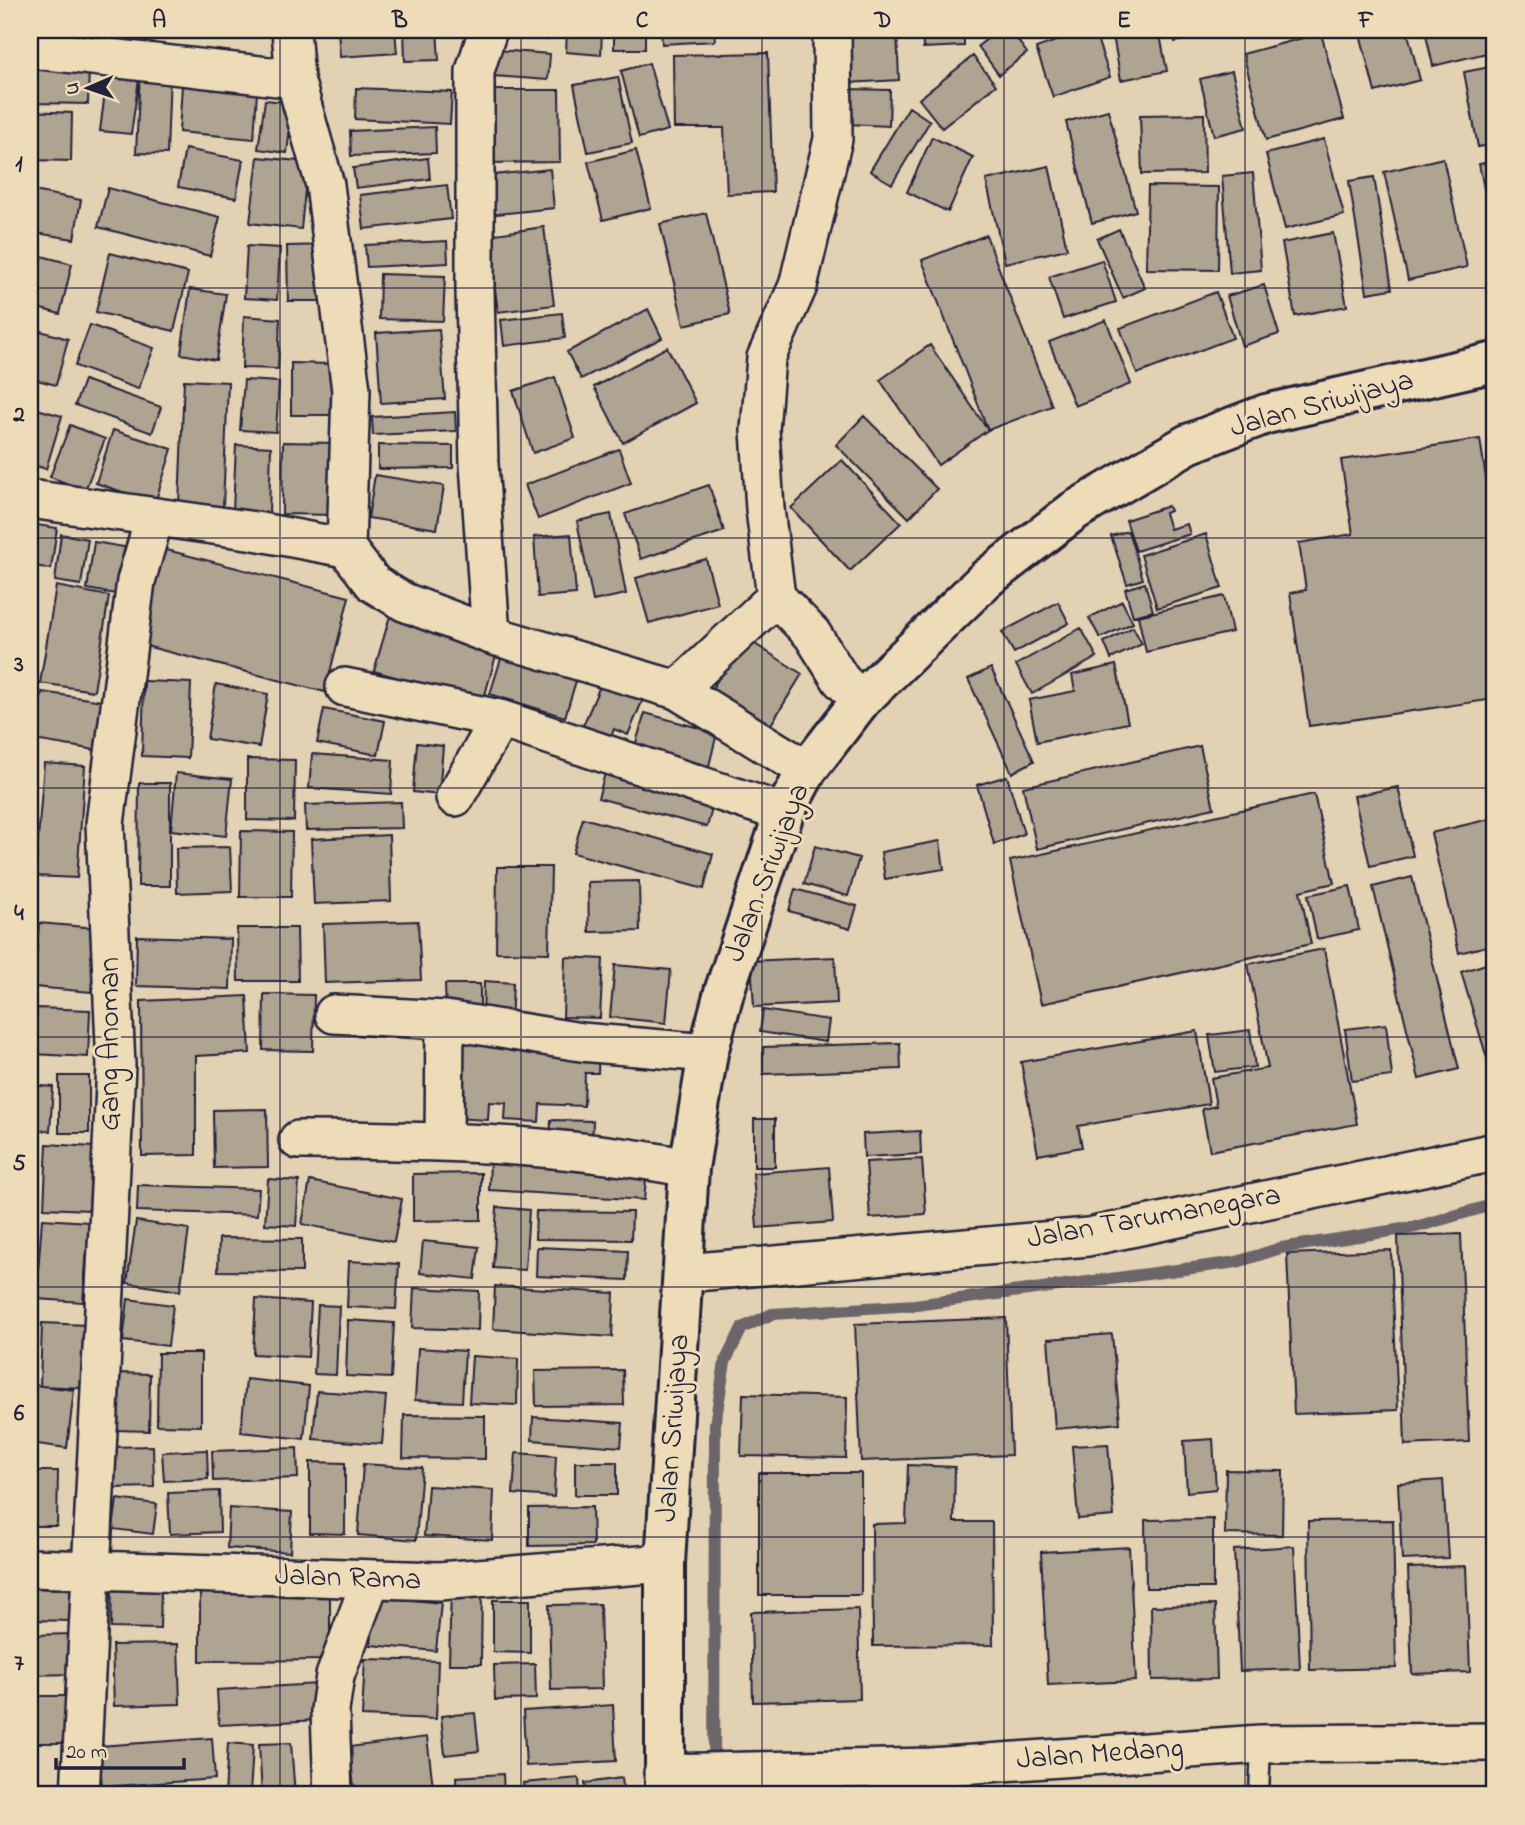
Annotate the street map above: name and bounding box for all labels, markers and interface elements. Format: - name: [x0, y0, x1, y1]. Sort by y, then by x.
- text: A: [152, 5, 166, 38]
- text: B: [391, 5, 408, 38]
- text: C: [636, 5, 649, 38]
- text: D: [874, 5, 891, 38]
- text: E: [1117, 5, 1131, 38]
- text: F: [1358, 5, 1374, 38]
- north arrow: [52, 52, 122, 122]
- text: U: [60, 82, 87, 95]
- text: 1: [15, 149, 23, 182]
- street label: Jalan Sriwijaya: [1225, 359, 1419, 451]
- text: 2: [12, 399, 25, 432]
- text: 3: [13, 649, 24, 682]
- street label: Jalan Sriwijaya: [714, 777, 822, 969]
- text: 4: [14, 898, 24, 931]
- street label: Gang Anoman: [89, 957, 133, 1131]
- text: 5: [12, 1148, 26, 1181]
- street label: Jalan Tarumanegara: [1024, 1174, 1284, 1262]
- street label: Jalan Sriwijaya: [645, 1332, 703, 1524]
- text: 6: [14, 1398, 25, 1431]
- street label: Jalan Rama: [274, 1554, 422, 1604]
- text: 7: [14, 1648, 24, 1681]
- scale bar: [56, 1727, 184, 1771]
- street label: Jalan Medang: [1015, 1727, 1185, 1783]
- text: 20 m: [66, 1738, 107, 1768]

